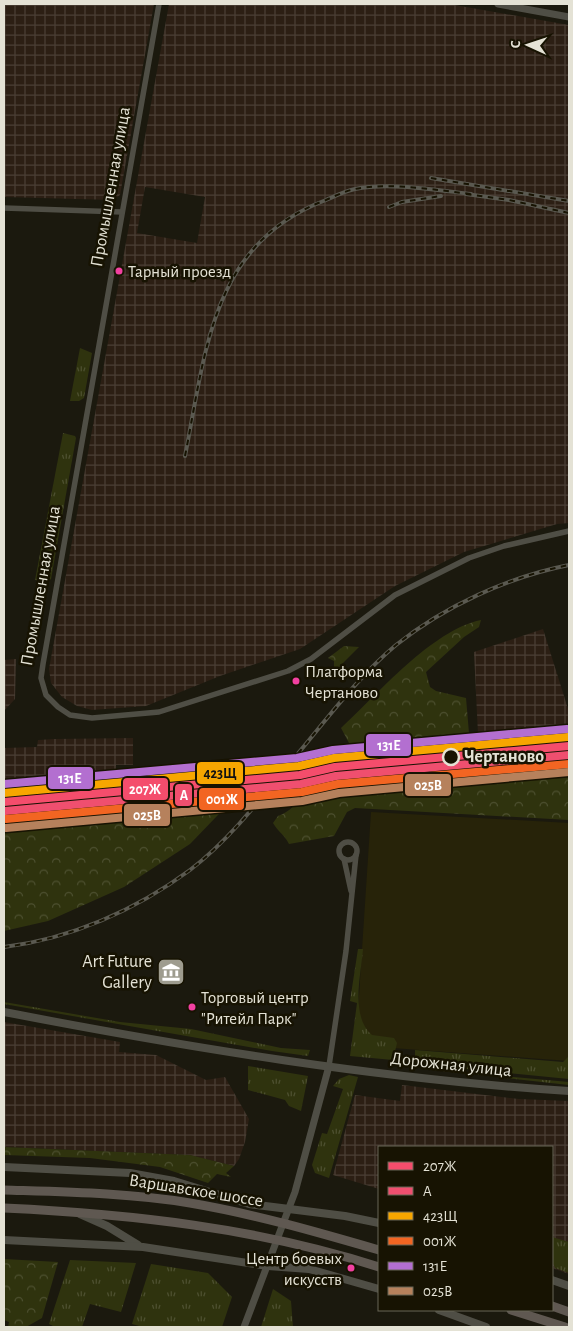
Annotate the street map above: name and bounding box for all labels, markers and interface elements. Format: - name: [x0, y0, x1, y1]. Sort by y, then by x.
- north arrow: [503, 20, 553, 70]
- text: С: [509, 40, 523, 49]
- street label: Промышленная улица: [88, 106, 134, 268]
- place label: Тарный проезд: [128, 263, 231, 280]
- marker: Тарный проезд: [114, 266, 124, 276]
- street label: Промышленная улица: [18, 505, 64, 667]
- place label: Платформа Чертаново: [305, 663, 383, 701]
- marker: Платформа Чертаново: [291, 676, 301, 686]
- line badge: 131Е: [365, 733, 412, 757]
- text: 131Е: [377, 739, 401, 753]
- marker: Чертаново: [442, 748, 460, 766]
- place label: Чертаново: [464, 748, 544, 766]
- line badge: 423Щ: [196, 761, 244, 785]
- line badge: 131Е: [47, 766, 94, 790]
- text: 423Щ: [203, 767, 237, 781]
- text: 131Е: [58, 772, 82, 786]
- line badge: 025В: [404, 773, 452, 797]
- line badge: 207Ж: [122, 777, 169, 801]
- text: 025В: [414, 779, 442, 793]
- text: 207Ж: [129, 783, 162, 797]
- line badge: A: [174, 783, 193, 807]
- line badge: 001Ж: [198, 787, 245, 811]
- text: A: [180, 789, 189, 803]
- text: 001Ж: [206, 793, 239, 807]
- line badge: 025В: [123, 803, 171, 827]
- text: 025В: [133, 809, 161, 823]
- place label: Art Future Gallery: [82, 953, 152, 992]
- museum icon: Art Future Gallery: [156, 957, 186, 987]
- place label: Торговый центр "Ритейл Парк": [201, 989, 309, 1027]
- marker: Торговый центр "Ритейл Парк": [187, 1002, 197, 1012]
- street label: Дорожная улица: [390, 1050, 512, 1080]
- legend: [378, 1146, 553, 1311]
- text: 207Ж: [423, 1159, 457, 1174]
- street label: Варшавское шоссе: [128, 1171, 264, 1211]
- text: A: [423, 1184, 432, 1199]
- text: 423Щ: [423, 1209, 457, 1224]
- text: 001Ж: [423, 1234, 457, 1249]
- place label: Центр боевых искусств: [246, 1250, 342, 1289]
- text: 131Е: [423, 1259, 448, 1274]
- marker: Центр боевых искусств: [346, 1263, 356, 1273]
- text: 025В: [423, 1284, 453, 1299]

